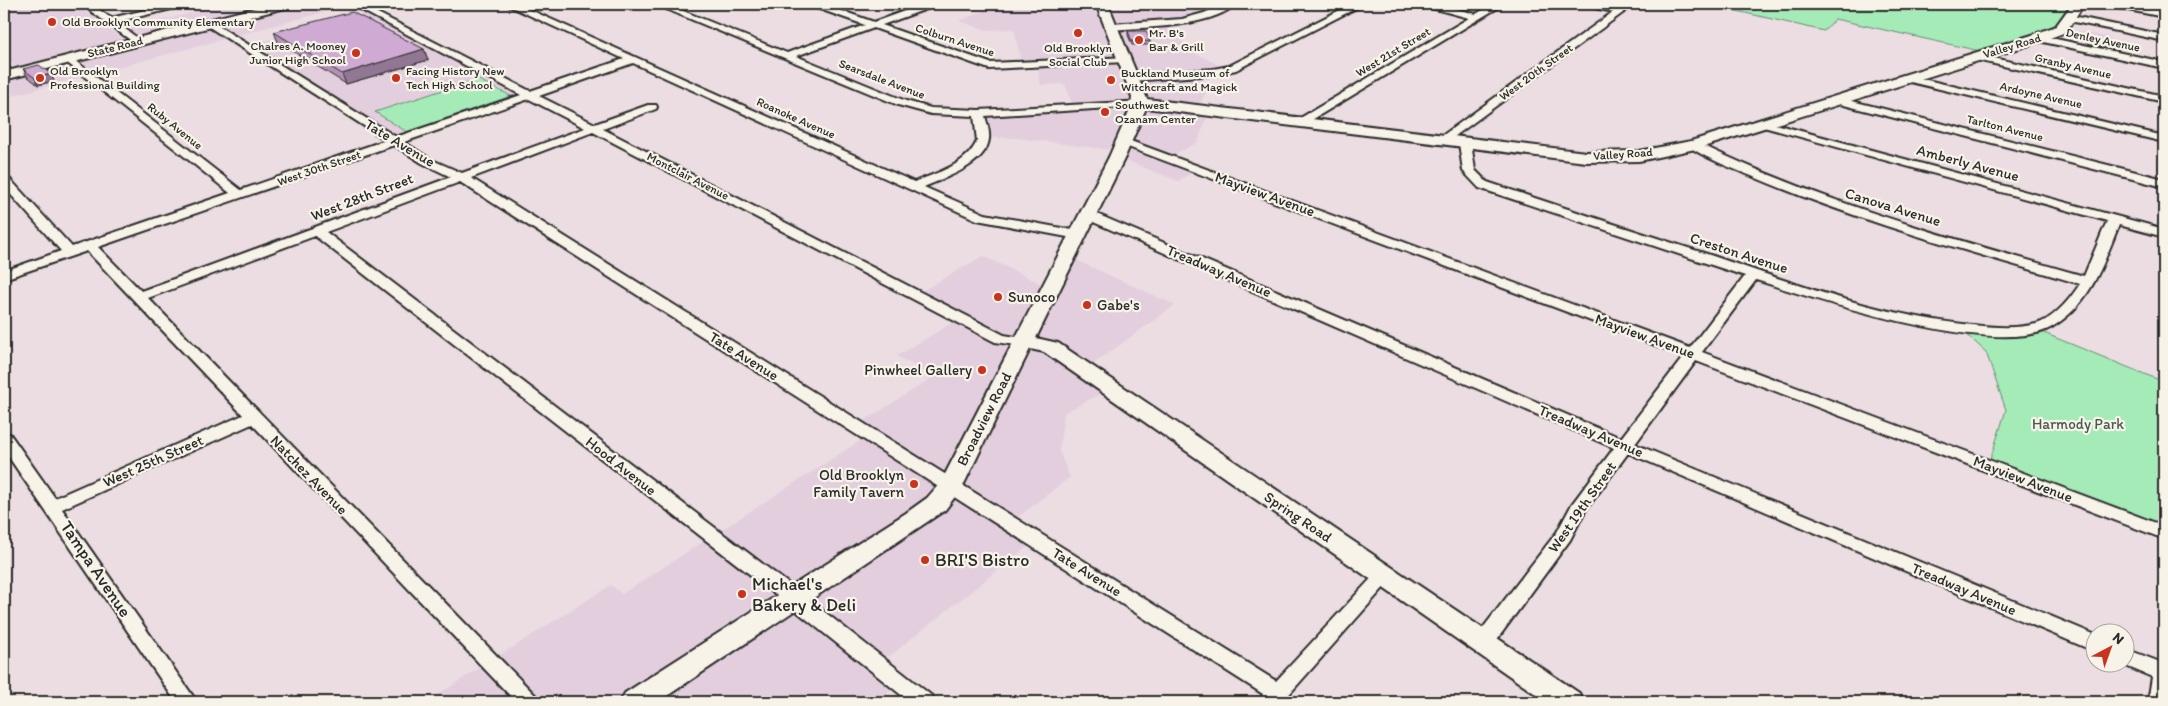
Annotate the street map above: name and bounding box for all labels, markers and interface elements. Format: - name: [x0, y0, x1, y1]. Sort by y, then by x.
- place label: Old Brooklyn Community Elementary: [62, 15, 255, 29]
- marker: Old Brooklyn Community Elementary: [46, 16, 58, 28]
- street label: Colburn Avenue: [914, 21, 997, 59]
- street label: West 21st Street: [1353, 24, 1433, 80]
- street label: Denley Avenue: [2065, 25, 2142, 55]
- place label: Mr. B's Bar & Grill: [1149, 26, 1204, 54]
- marker: Old Brooklyn Social Club: [1072, 27, 1084, 39]
- street label: Valley Road: [1981, 30, 2043, 61]
- street label: State Road: [86, 33, 145, 61]
- marker: Mr. B's Bar & Grill: [1133, 34, 1145, 46]
- place label: Chalres A. Mooney Junior High School: [250, 39, 347, 67]
- street label: West 20th Street: [1497, 40, 1576, 103]
- place label: Old Brooklyn Social Club: [1044, 41, 1112, 69]
- marker: Chalres A. Mooney Junior High School: [350, 47, 362, 59]
- street label: Granby Avenue: [2033, 50, 2113, 82]
- street label: Searsdale Avenue: [837, 56, 927, 102]
- place label: Old Brooklyn Professional Building: [50, 64, 161, 92]
- place label: Facing History New Tech High School: [406, 64, 504, 92]
- place label: Buckland Museum of Witchcraft and Magick: [1121, 66, 1238, 94]
- marker: Old Brooklyn Professional Building: [34, 72, 46, 84]
- marker: Facing History New Tech High School: [390, 72, 402, 84]
- marker: Buckland Museum of Witchcraft and Magick: [1105, 74, 1117, 86]
- street label: Ardoyne Avenue: [1998, 79, 2084, 111]
- street label: Roanoke Avenue: [754, 94, 838, 142]
- place label: Southwest Ozanam Center: [1115, 98, 1196, 126]
- street label: Ruby Avenue: [145, 100, 205, 153]
- marker: Southwest Ozanam Center: [1099, 106, 1111, 118]
- street label: Tarlton Avenue: [1965, 112, 2045, 144]
- street label: Tate Avenue: [362, 115, 438, 171]
- street label: Amberly Avenue: [1915, 141, 2021, 185]
- street label: Valley Road: [1593, 145, 1654, 163]
- street label: West 30th Street: [275, 147, 363, 189]
- street label: Montclair Avenue: [645, 149, 732, 203]
- street label: Mayview Avenue: [1213, 168, 1317, 220]
- street label: West 28th Street: [308, 169, 416, 225]
- street label: Canova Avenue: [1843, 184, 1943, 230]
- street label: Creston Avenue: [1688, 229, 1790, 277]
- street label: Treadway Avenue: [1164, 241, 1274, 301]
- place label: Sunoco: [1008, 288, 1055, 306]
- marker: Sunoco: [992, 291, 1004, 303]
- place label: Gabe's: [1097, 296, 1140, 314]
- marker: Gabe's: [1081, 299, 1093, 311]
- street label: Mayview Avenue: [1593, 310, 1697, 362]
- street label: Tate Avenue: [706, 328, 782, 384]
- place label: Pinwheel Gallery: [864, 361, 972, 379]
- marker: Pinwheel Gallery: [976, 364, 988, 376]
- street label: Broadview Road: [953, 369, 1015, 469]
- street label: Treadway Avenue: [1536, 401, 1646, 461]
- park label: Harmody Park: [2032, 415, 2124, 433]
- street label: West 25th Street: [100, 431, 206, 491]
- street label: Natchez Avenue: [267, 432, 351, 518]
- street label: Hood Avenue: [582, 433, 660, 499]
- street label: Mayview Avenue: [1971, 452, 2075, 506]
- street label: West 19th Street: [1544, 458, 1620, 556]
- place label: Old Brooklyn Family Tavern: [813, 466, 905, 501]
- marker: Old Brooklyn Family Tavern: [908, 478, 920, 490]
- street label: Spring Road: [1261, 488, 1335, 546]
- street label: Tampa Avenue: [56, 516, 136, 622]
- street label: Tate Avenue: [1049, 544, 1125, 600]
- place label: BRI'S Bistro: [935, 549, 1029, 571]
- marker: BRI'S Bistro: [919, 554, 931, 566]
- street label: Treadway Avenue: [1909, 559, 2019, 619]
- place label: Michael's Bakery & Deli: [752, 573, 856, 616]
- marker: Michael's Bakery & Deli: [736, 588, 748, 600]
- north arrow: [2086, 624, 2136, 674]
- text: N: [2109, 629, 2127, 648]

